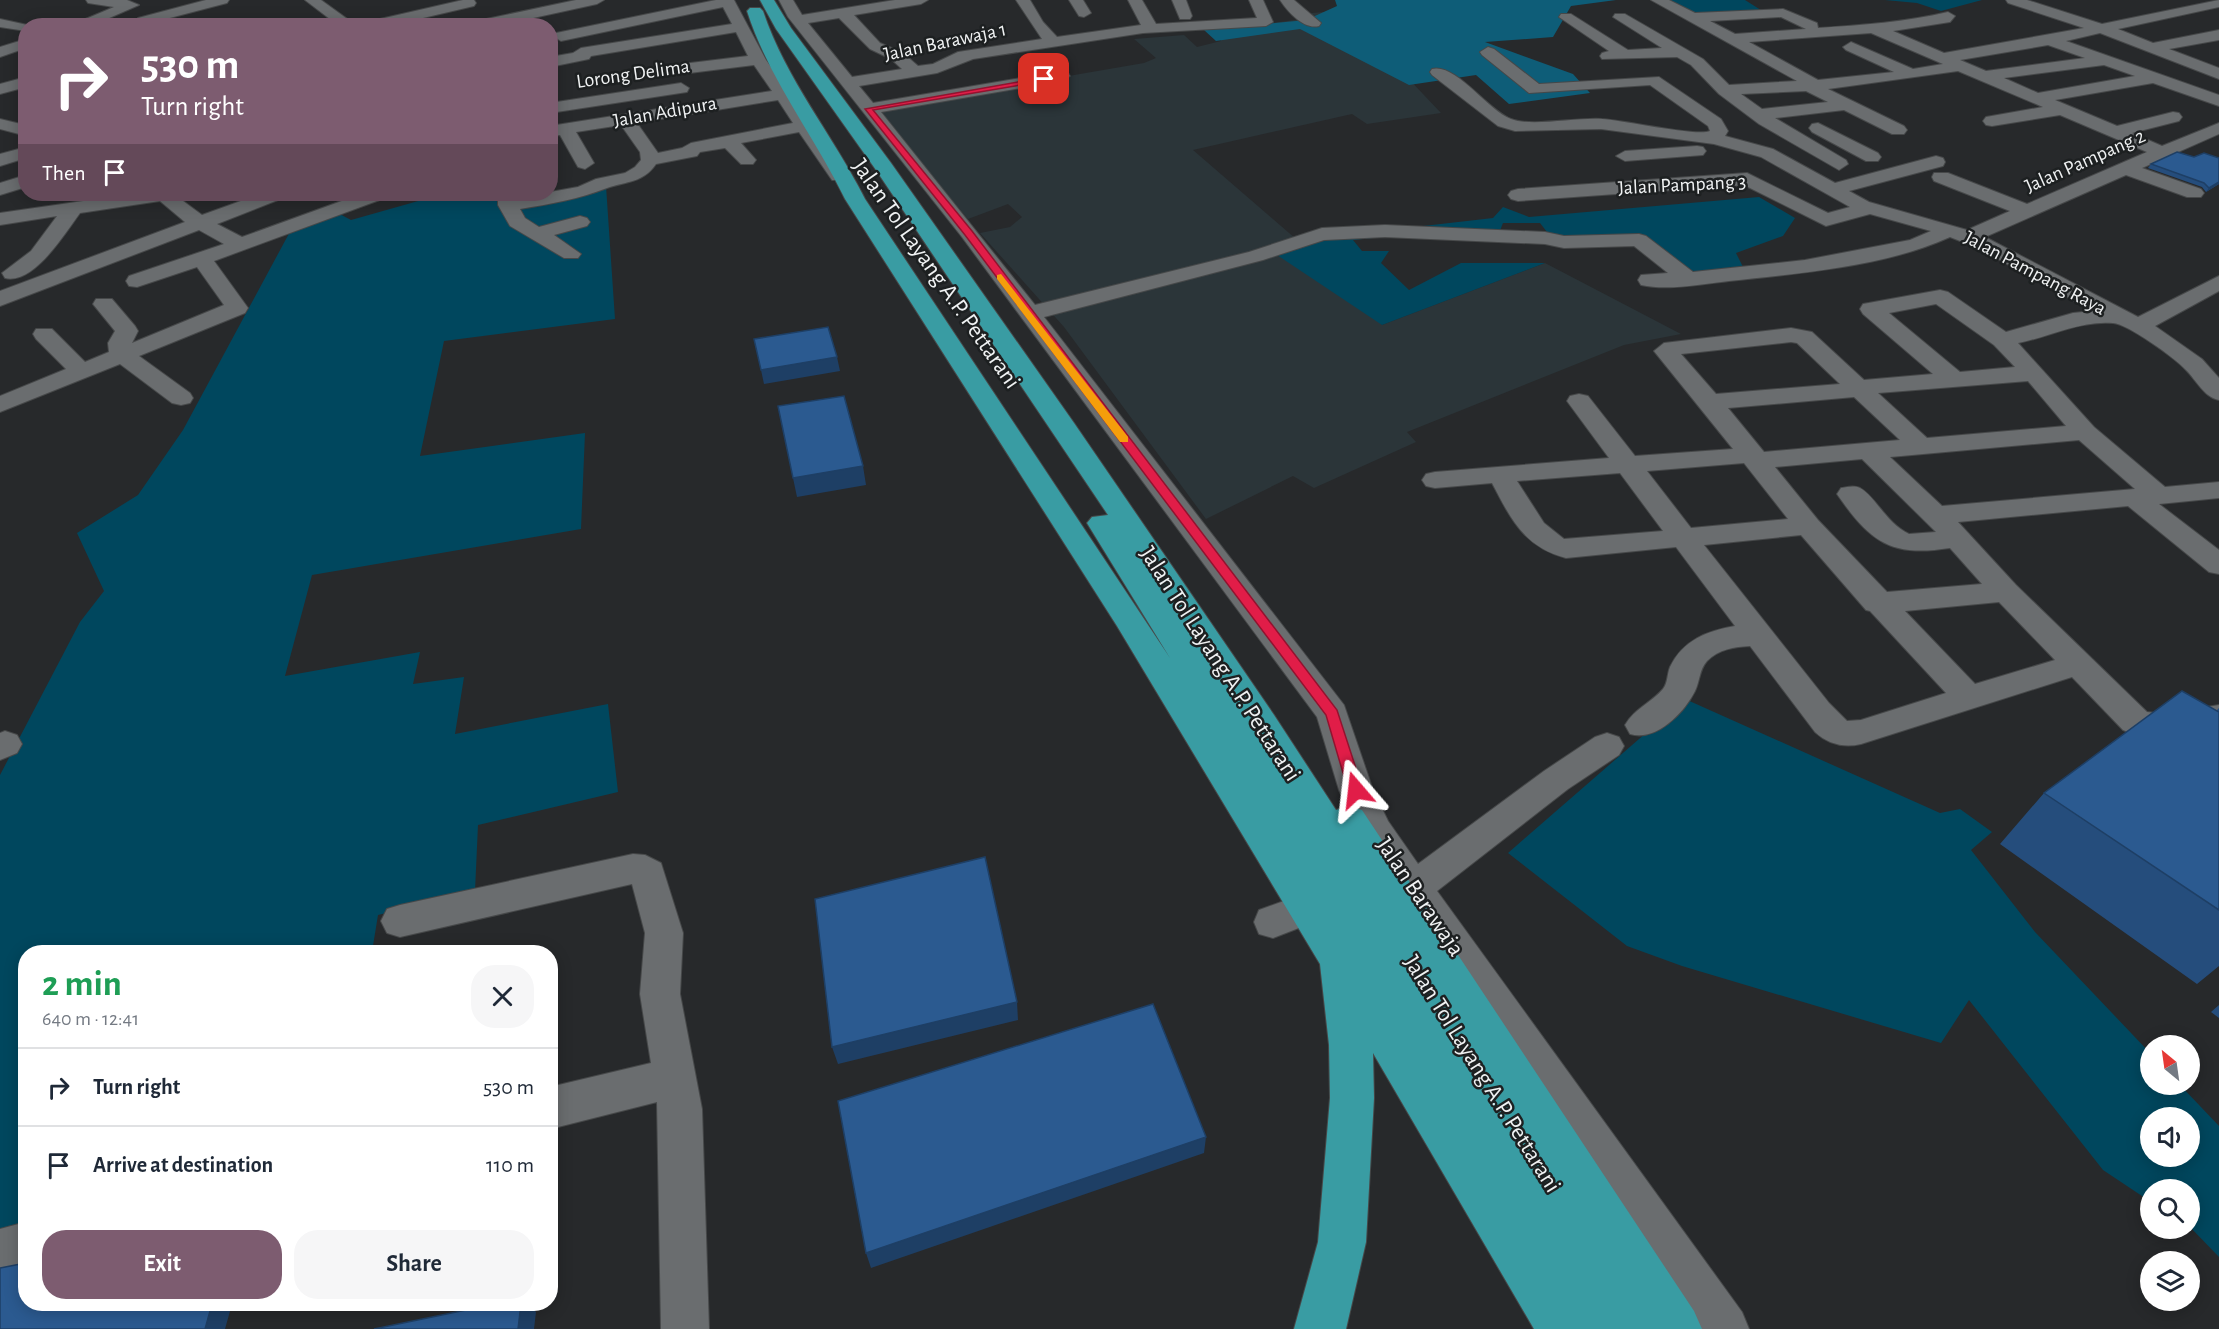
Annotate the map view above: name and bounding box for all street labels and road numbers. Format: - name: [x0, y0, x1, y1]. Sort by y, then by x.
- street label: Jalan Barawaja 1: [882, 19, 1008, 65]
- street label: Lorong Delima: [575, 56, 691, 92]
- street label: Jalan Adipura: [612, 93, 718, 131]
- street label: Jalan Pampang 2: [2022, 126, 2148, 196]
- street label: Jalan Tol Layang A.P. Pettarani: [847, 155, 1025, 393]
- street label: Jalan Pampang 3: [1617, 172, 1747, 198]
- street label: Jalan Pampang Raya: [1961, 227, 2109, 319]
- street label: Jalan Tol Layang A.P. Pettarani: [1135, 542, 1305, 786]
- street label: Jalan Barawaja: [1372, 833, 1468, 961]
- street label: Jalan Tol Layang A.P. Pettarani: [1399, 951, 1565, 1197]

